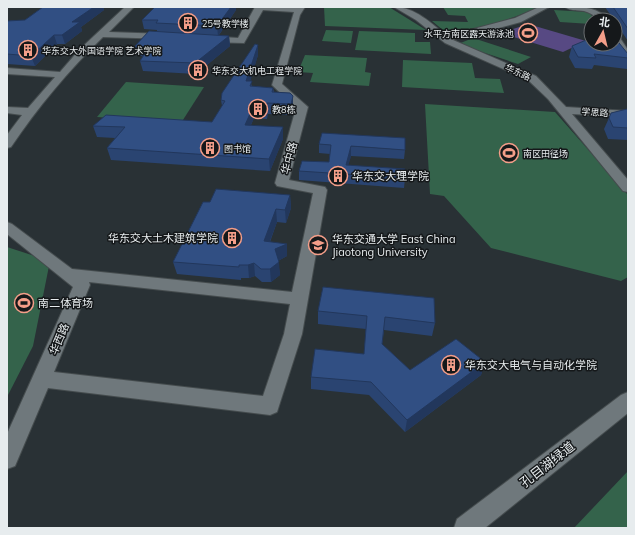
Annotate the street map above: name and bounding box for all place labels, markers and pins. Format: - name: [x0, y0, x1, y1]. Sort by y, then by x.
- building icon: 25号教学楼: [177, 12, 199, 34]
- place label: 25号教学楼: [202, 18, 249, 29]
- sports icon: 水平方南区露天游泳池: [517, 22, 539, 44]
- place label: 水平方南区露天游泳池: [424, 28, 514, 39]
- building icon: 华东交大外国语学院 艺术学院: [17, 39, 39, 61]
- place label: 华东交大外国语学院 艺术学院: [42, 45, 161, 56]
- building icon: 华东交大机电工程学院: [187, 59, 209, 81]
- place label: 华东交大机电工程学院: [212, 65, 302, 76]
- building icon: 教8栋: [247, 98, 269, 120]
- place label: 教8栋: [272, 104, 295, 115]
- building icon: 图书馆: [199, 137, 221, 159]
- sports icon: 南区田径场: [498, 142, 520, 164]
- place label: 图书馆: [224, 143, 251, 154]
- place label: 南区田径场: [523, 148, 568, 159]
- building icon: 华东交大理学院: [327, 165, 349, 187]
- place label: 华东交大理学院: [352, 169, 429, 183]
- building icon: 华东交大土木建筑学院: [221, 227, 243, 249]
- place label: 华东交大土木建筑学院: [108, 231, 218, 245]
- place label: 华东交通大学 East China Jiaotong University: [332, 232, 456, 259]
- school or university icon: 华东交通大学 East China Jiaotong University: [307, 234, 329, 256]
- sports icon: 南二体育场: [13, 292, 35, 314]
- place label: 南二体育场: [38, 296, 93, 310]
- building icon: 华东交大电气与自动化学院: [440, 354, 462, 376]
- place label: 华东交大电气与自动化学院: [465, 358, 597, 372]

